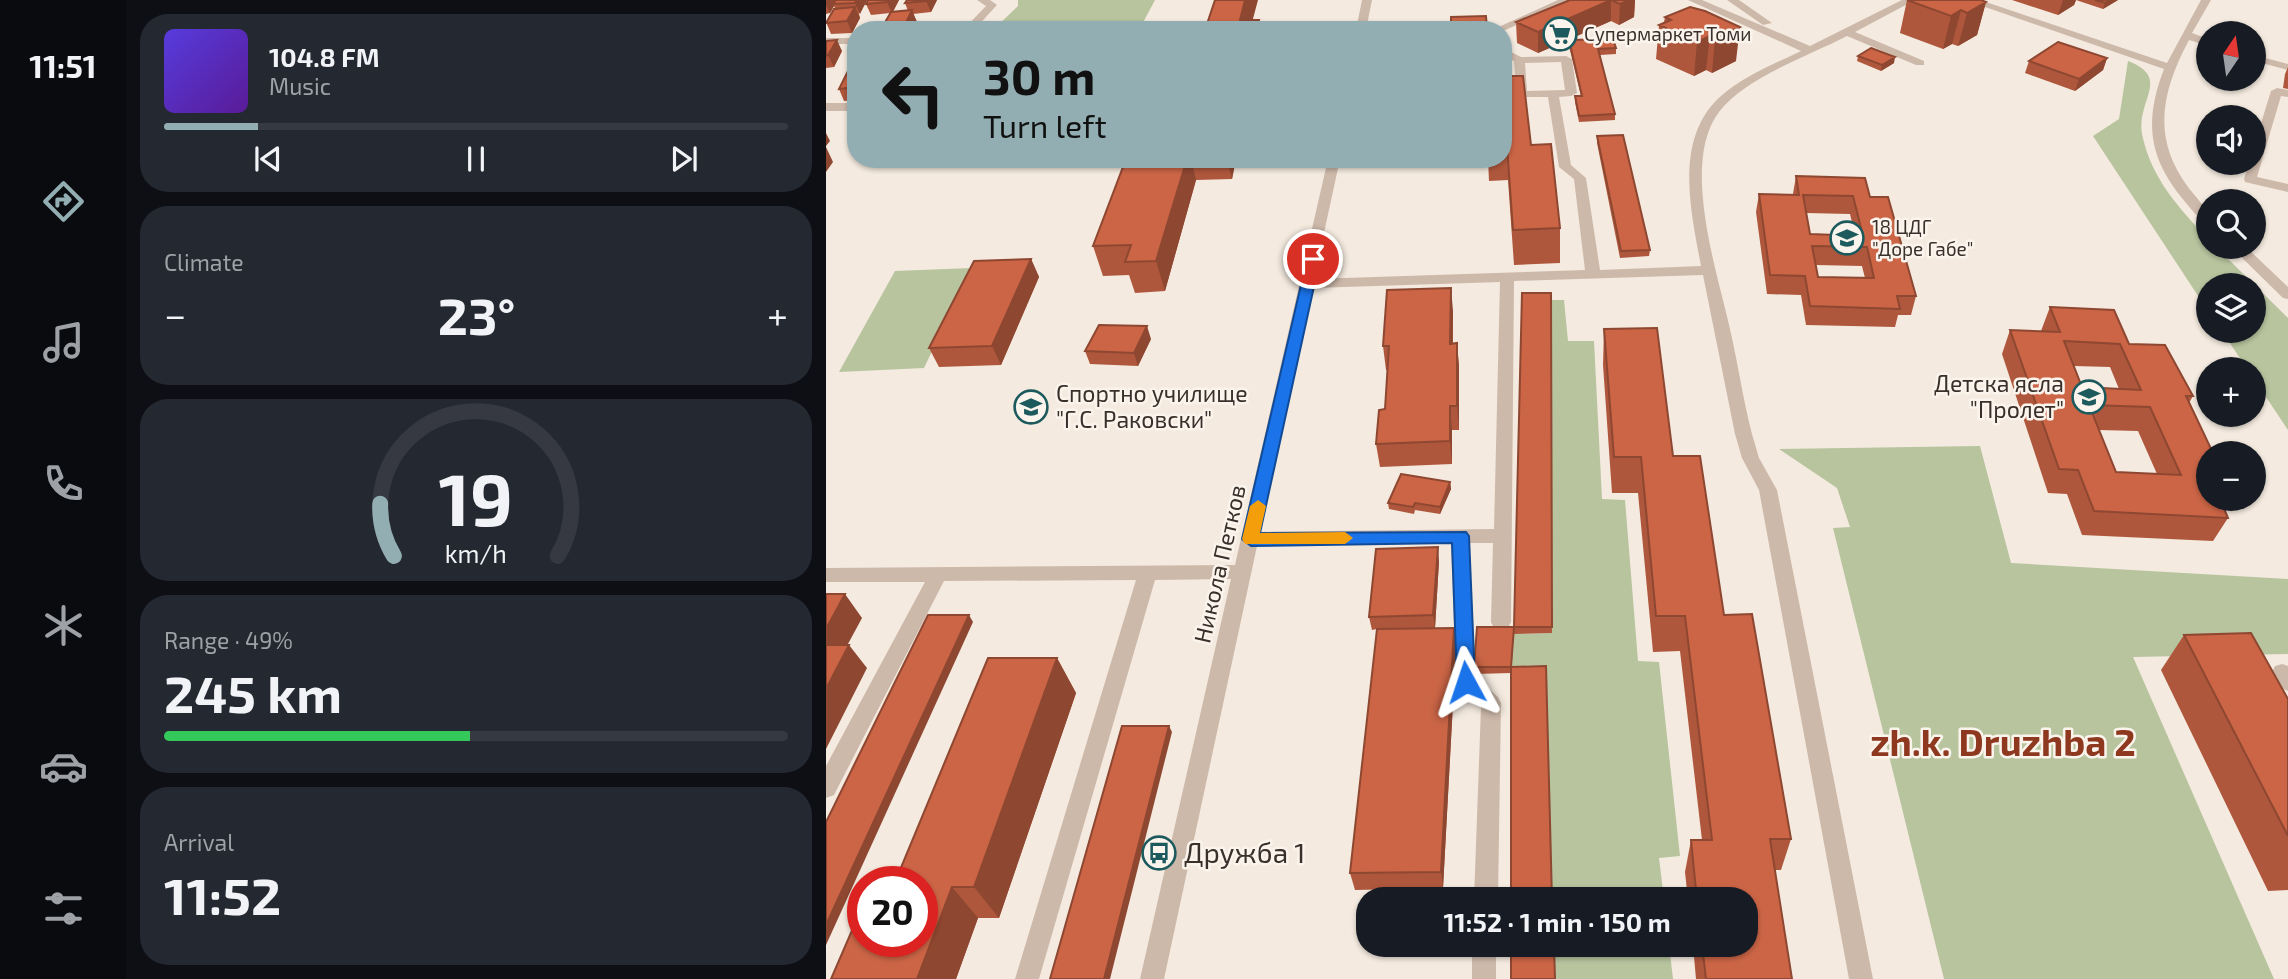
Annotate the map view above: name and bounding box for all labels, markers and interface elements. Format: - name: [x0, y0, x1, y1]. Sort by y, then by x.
- supermarket icon: Супермаркет Томи: [1541, 15, 1579, 53]
- north arrow: [2196, 21, 2266, 91]
- map controls: [2196, 21, 2266, 511]
- place label: Супермаркет Томи: [1584, 22, 1752, 46]
- text: 104.8 FM: [269, 41, 380, 72]
- text: 11:51: [29, 46, 97, 84]
- text: 30 m: [983, 46, 1095, 105]
- icon: left: [868, 49, 959, 140]
- text: Music: [269, 72, 331, 100]
- button: sound: [2196, 105, 2266, 175]
- text: Turn left: [983, 106, 1107, 144]
- icon: previous: [249, 140, 287, 178]
- icon: pause: [457, 140, 495, 178]
- icon: next: [665, 140, 703, 178]
- icon: directions: [39, 177, 88, 226]
- button: search: [2196, 189, 2266, 259]
- place label: 18 ЦДГ "Доре Габе": [1872, 215, 1973, 260]
- school or university icon: 18 ЦДГ "Доре Габе": [1828, 219, 1866, 257]
- pin: [1283, 229, 1343, 289]
- icon: arrive: [1294, 240, 1332, 278]
- text: Climate: [164, 248, 244, 276]
- button: layers: [2196, 273, 2266, 343]
- text: 23°: [438, 283, 515, 345]
- text: −: [164, 291, 186, 337]
- text: +: [767, 291, 788, 337]
- icon: music: [39, 318, 88, 367]
- button: +: [2196, 357, 2266, 427]
- place label: Детска ясла "Пролет": [1934, 369, 2064, 423]
- school or university icon: Детска ясла "Пролет": [2070, 378, 2108, 416]
- place label: Спортно училище "Г.С. Раковски": [1056, 379, 1248, 433]
- school or university icon: Спортно училище "Г.С. Раковски": [1012, 388, 1050, 426]
- button: −: [2196, 441, 2266, 511]
- text: 19: [439, 453, 513, 541]
- icon: phone: [39, 459, 88, 508]
- street label: Никола Петков: [1187, 482, 1251, 646]
- text: km/h: [445, 537, 507, 567]
- icon: climate: [39, 601, 88, 650]
- text: Range · 49%: [164, 626, 293, 654]
- position arrow: [1429, 645, 1503, 719]
- text: 245 km: [164, 661, 342, 723]
- district label: zh.k. Druzhba 2: [1870, 719, 2136, 763]
- icon: car: [39, 742, 88, 791]
- text: Arrival: [164, 828, 234, 856]
- bus stop icon: Дружба 1: [1140, 834, 1178, 872]
- place label: Дружба 1: [1184, 835, 1306, 869]
- text: 11:52: [164, 863, 281, 925]
- speed limit sign: 20: [847, 866, 938, 957]
- icon: filters: [39, 884, 88, 933]
- text: 11:52 · 1 min · 150 m: [1443, 906, 1671, 937]

